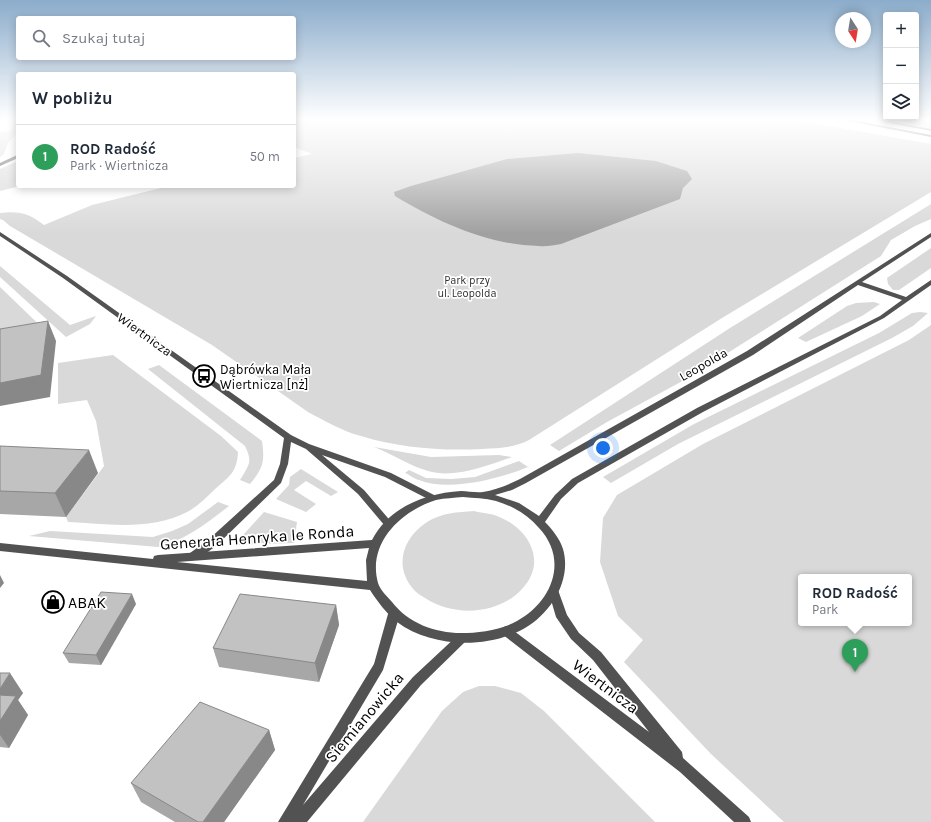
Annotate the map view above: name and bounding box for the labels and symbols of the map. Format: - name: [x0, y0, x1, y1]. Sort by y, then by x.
- north arrow: [835, 12, 871, 48]
- park label: Park przy ul. Leopolda: [437, 274, 497, 300]
- street label: Wiertnicza: [115, 310, 175, 359]
- street label: Leopolda: [677, 345, 730, 384]
- place label: Dąbrówka Mała Wiertnicza [nż]: [220, 362, 311, 392]
- bus stop icon: Dąbrówka Mała Wiertnicza [nż]: [191, 363, 217, 389]
- your location: [593, 438, 613, 458]
- street label: Generała Henryka le Ronda: [159, 521, 355, 554]
- shop icon: ABAK: [40, 589, 66, 615]
- place label: ABAK: [68, 593, 106, 612]
- pin: 1: [842, 639, 868, 672]
- street label: Wiertnicza: [569, 655, 643, 718]
- street label: Siemianowicka: [321, 668, 408, 766]

